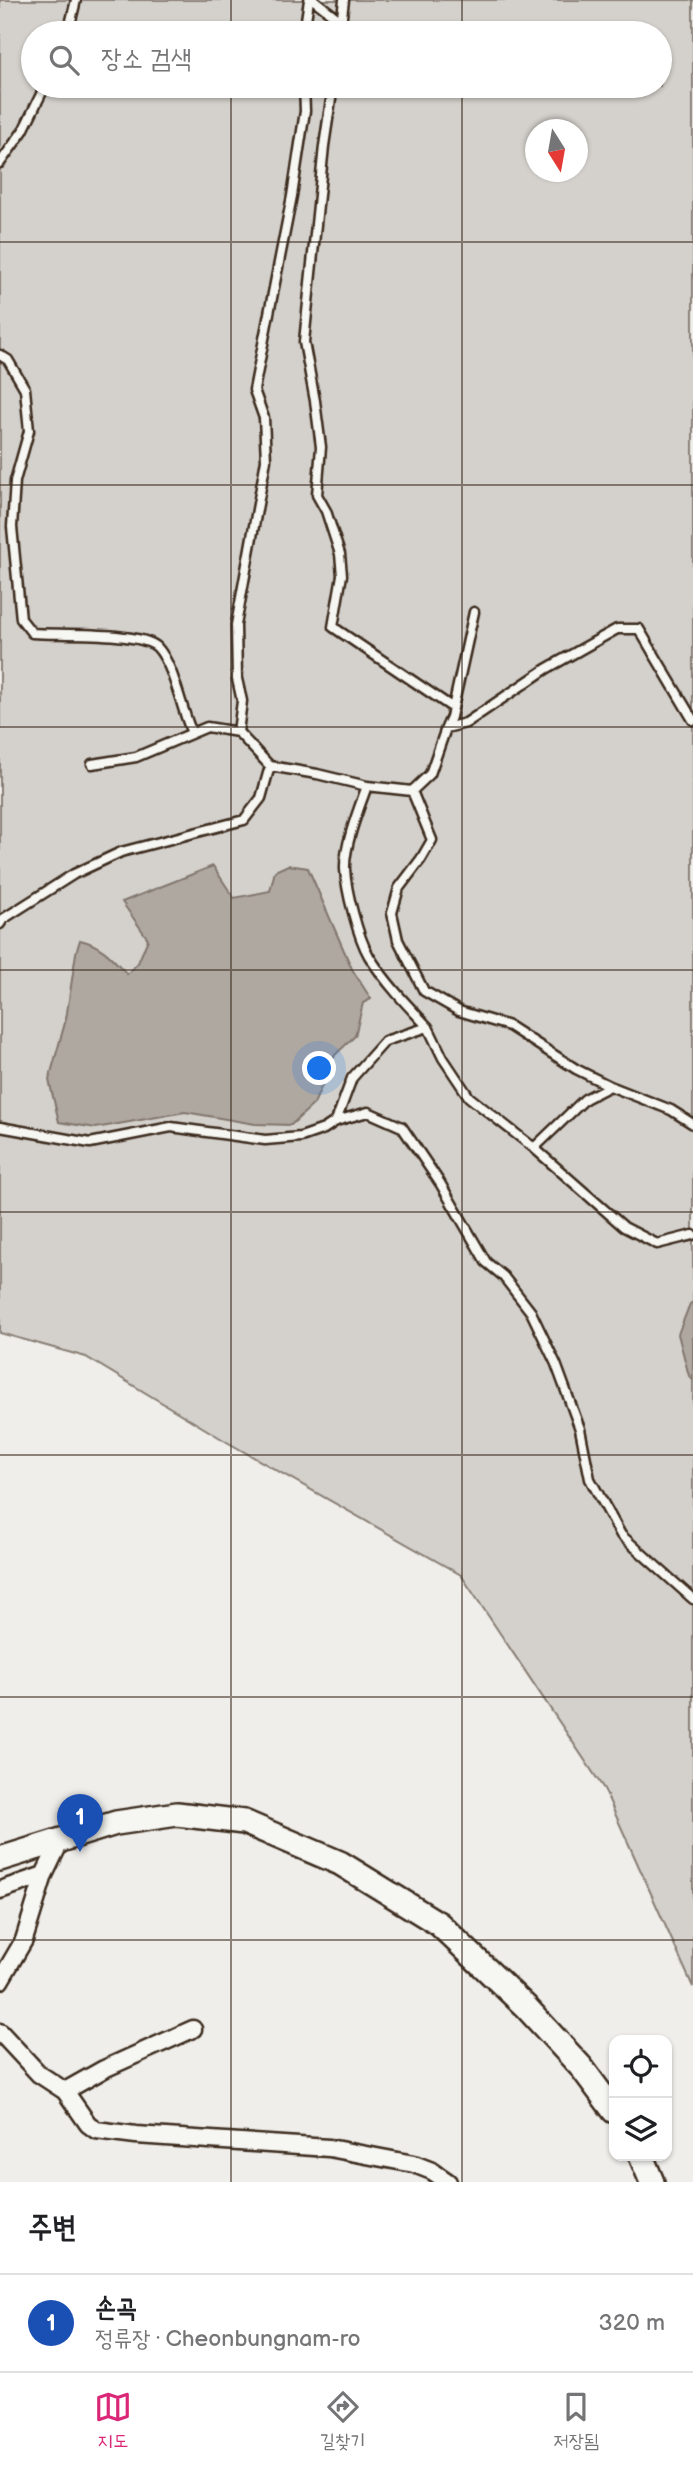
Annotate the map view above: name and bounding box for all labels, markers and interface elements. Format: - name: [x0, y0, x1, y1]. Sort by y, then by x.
- search box: [21, 21, 672, 98]
- icon: search: [45, 41, 83, 79]
- text: 장소 검색: [101, 44, 192, 75]
- north arrow: [525, 119, 588, 182]
- your location: [302, 1051, 336, 1085]
- pin: 1: [57, 1794, 103, 1852]
- map controls: [609, 2035, 672, 2161]
- button: locate: [609, 2035, 672, 2098]
- button: layers: [609, 2098, 672, 2161]
- text: 주변: [28, 2210, 76, 2246]
- text: 손곡: [95, 2293, 137, 2324]
- text: 1: [46, 2309, 56, 2337]
- text: 320 m: [599, 2309, 665, 2337]
- text: 정류장 · Cheonbungnam-ro: [95, 2325, 361, 2353]
- tab: 지도: [94, 2388, 132, 2454]
- tab: 길찾기: [320, 2388, 366, 2454]
- tab: 저장됨: [553, 2388, 599, 2454]

